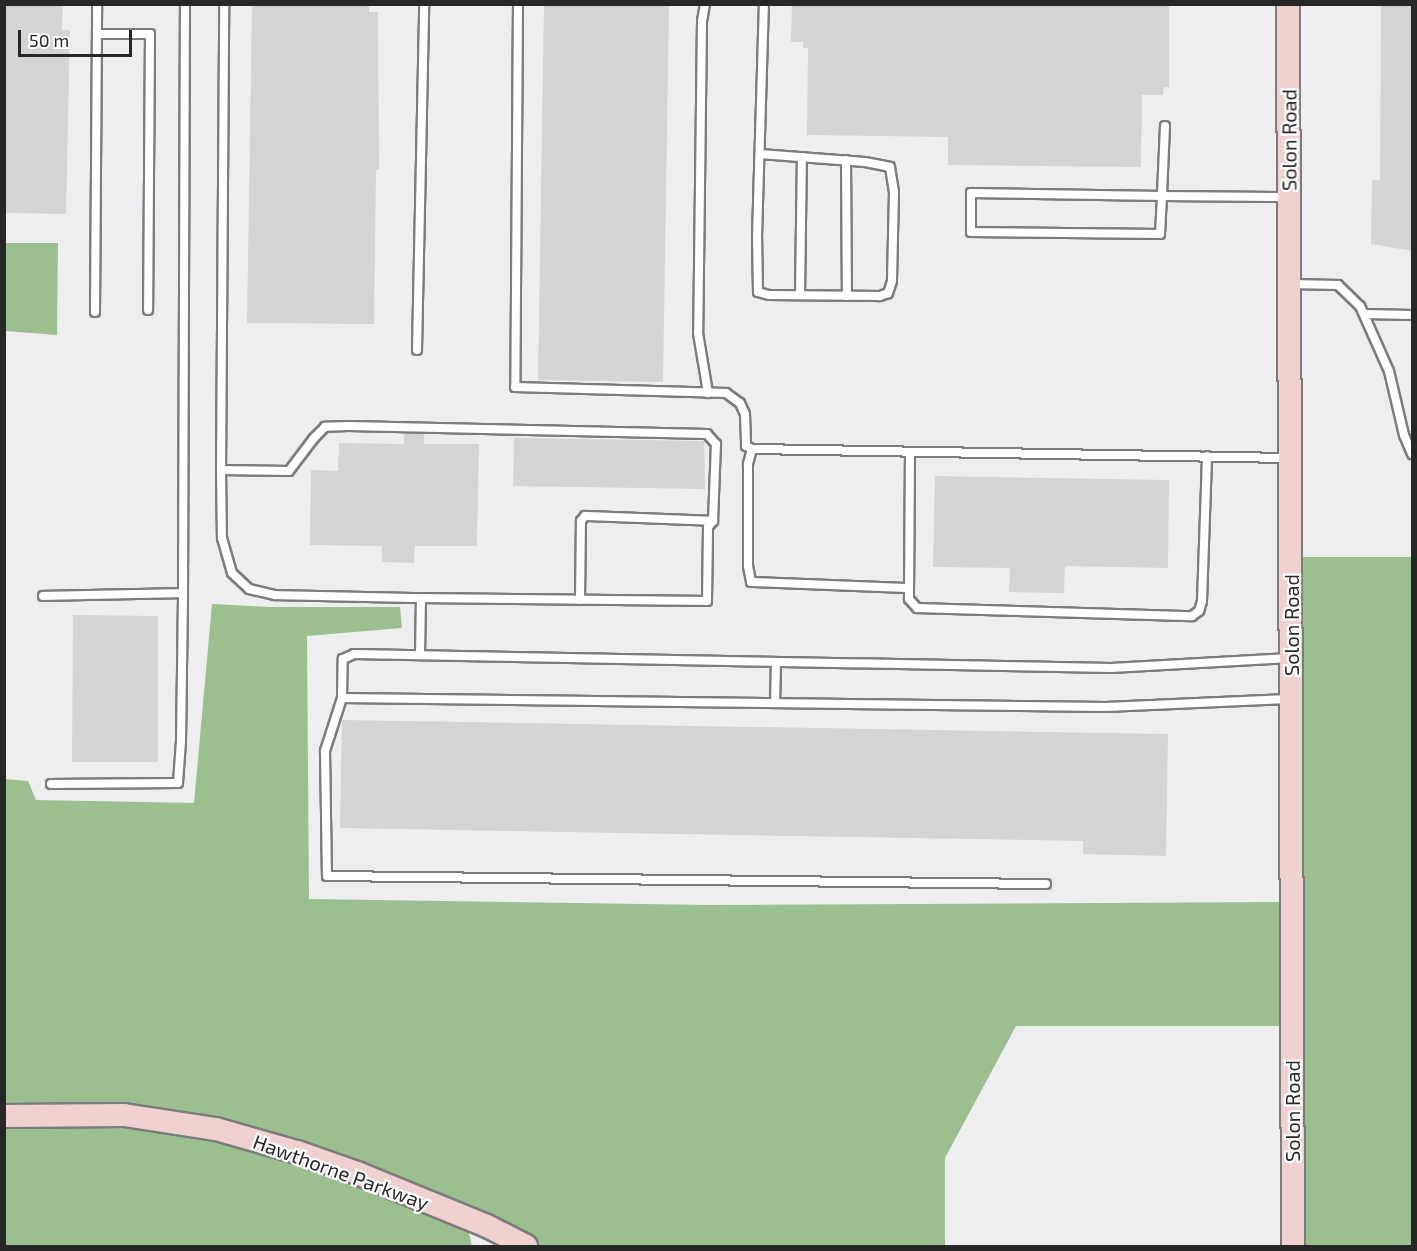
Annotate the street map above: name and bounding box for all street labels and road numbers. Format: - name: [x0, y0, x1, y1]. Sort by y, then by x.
- street label: Solon Road: [1277, 89, 1301, 191]
- street label: Solon Road: [1279, 574, 1303, 676]
- street label: Solon Road: [1280, 1060, 1304, 1162]
- street label: Hawthorne Parkway: [250, 1129, 432, 1215]

